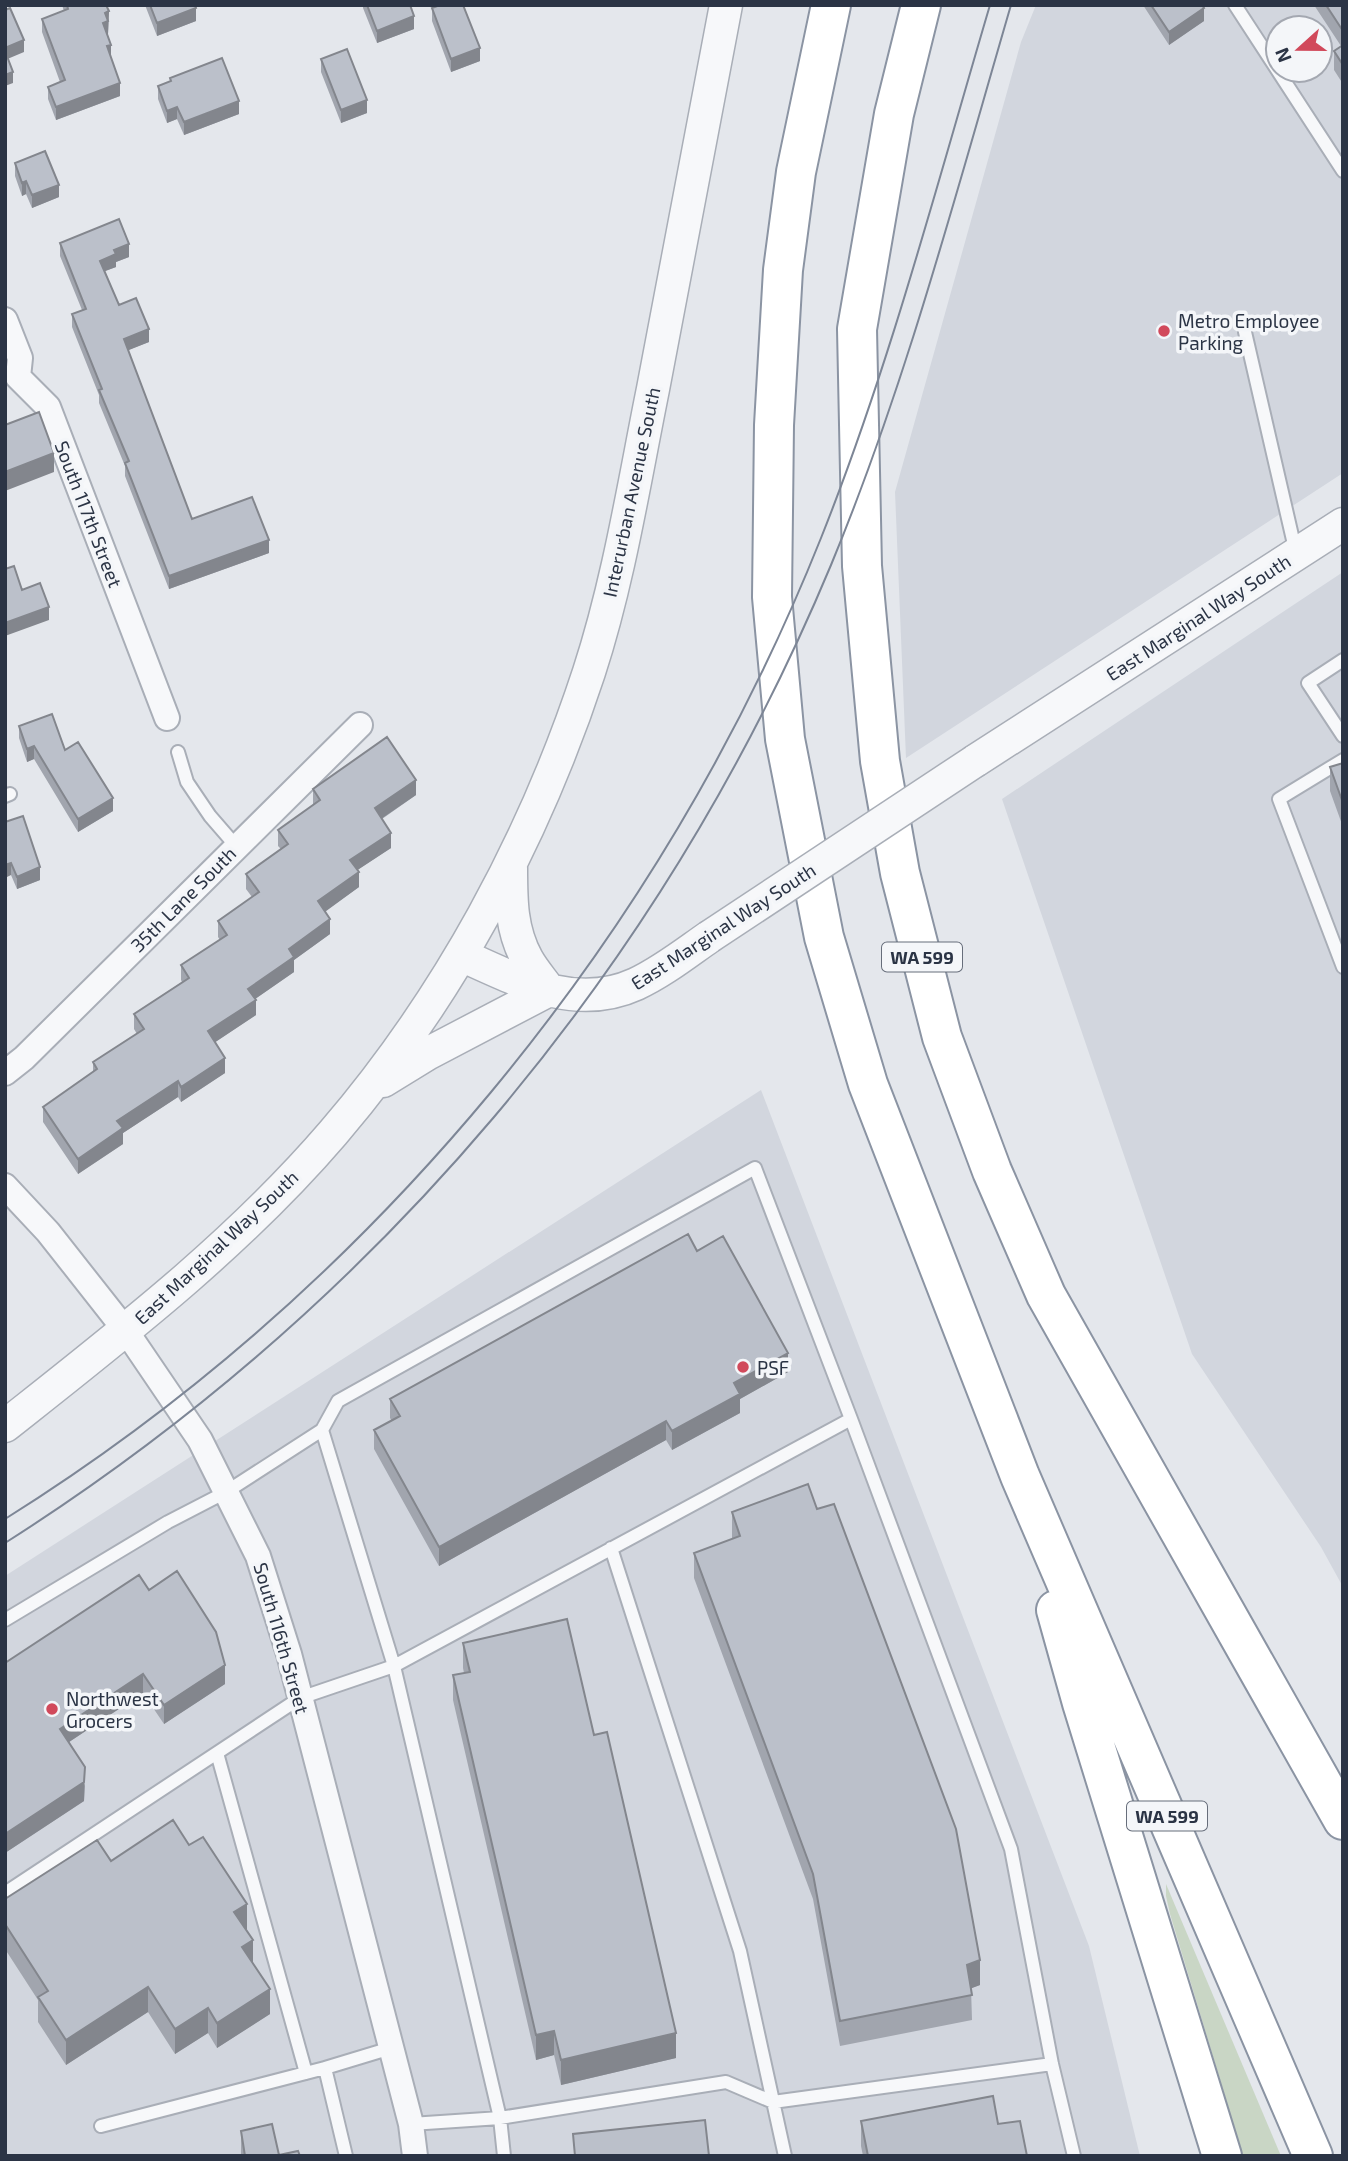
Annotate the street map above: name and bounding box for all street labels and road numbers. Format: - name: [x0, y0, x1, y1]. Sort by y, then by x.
- street label: Interurban Avenue South: [597, 385, 665, 599]
- street label: South 117th Street: [50, 438, 128, 590]
- street label: East Marginal Way South: [1101, 549, 1295, 685]
- street label: 35th Lane South: [126, 842, 240, 956]
- street label: East Marginal Way South: [626, 858, 820, 994]
- road number: WA 599: [882, 942, 962, 972]
- street label: East Marginal Way South: [129, 1165, 303, 1329]
- street label: South 116th Street: [249, 1560, 315, 1716]
- road number: WA 599: [1127, 1802, 1207, 1830]

